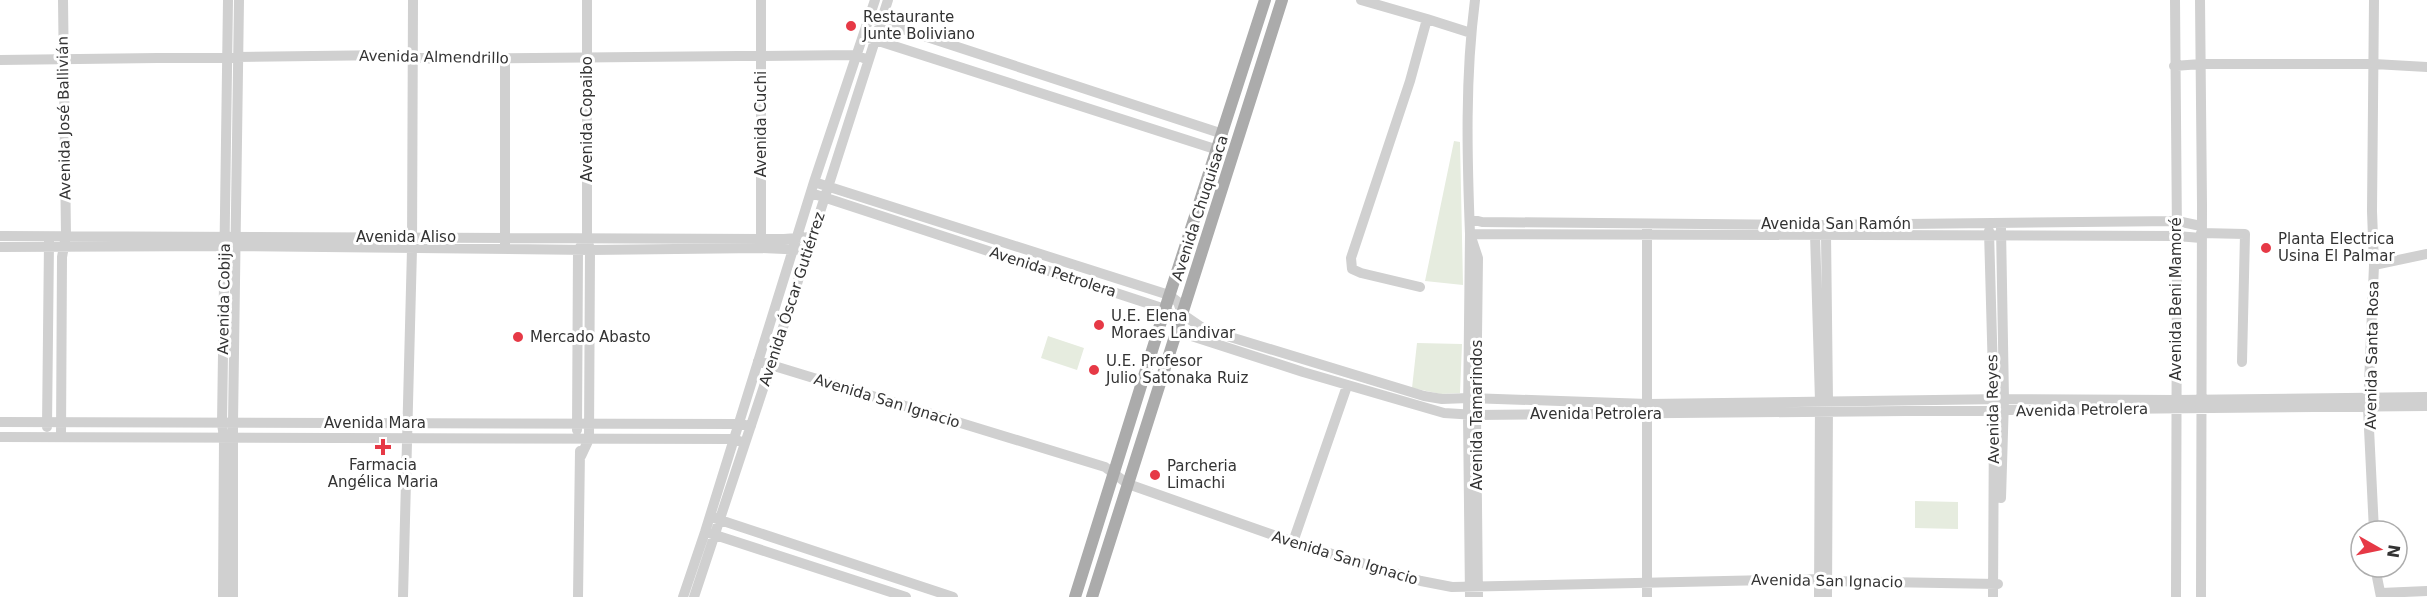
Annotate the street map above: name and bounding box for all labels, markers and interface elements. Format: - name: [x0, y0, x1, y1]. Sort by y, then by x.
- place label: Restaurante Junte Boliviano: [862, 8, 975, 43]
- marker: Restaurante Junte Boliviano: [844, 19, 858, 33]
- street label: Avenida José Ballivián: [54, 36, 74, 200]
- street label: Avenida Almendrillo: [359, 47, 509, 67]
- street label: Avenida Copaibo: [578, 56, 596, 182]
- street label: Avenida Cuchi: [752, 71, 770, 177]
- street label: Avenida Chuquisaca: [1168, 133, 1232, 283]
- street label: Avenida Óscar Gutiérrez: [754, 209, 829, 388]
- street label: Avenida San Ramón: [1761, 215, 1911, 233]
- street label: Avenida Beni Mamoré: [2167, 217, 2185, 381]
- street label: Avenida Aliso: [356, 228, 456, 246]
- place label: Planta Electrica Usina El Palmar: [2278, 230, 2395, 265]
- marker: Planta Electrica Usina El Palmar: [2259, 241, 2273, 255]
- street label: Avenida Cobija: [214, 243, 234, 355]
- street label: Avenida Petrolera: [987, 243, 1119, 301]
- street label: Avenida Santa Rosa: [2362, 281, 2382, 429]
- place label: U.E. Elena Moraes Landivar: [1111, 307, 1236, 342]
- marker: U.E. Elena Moraes Landivar: [1092, 318, 1106, 332]
- place label: Mercado Abasto: [530, 328, 651, 346]
- marker: Mercado Abasto: [511, 330, 525, 344]
- street label: Avenida Tamarindos: [1468, 339, 1486, 490]
- place label: U.E. Profesor Julio Satonaka Ruiz: [1105, 352, 1248, 387]
- street label: Avenida Reyes: [1983, 354, 2003, 464]
- marker: U.E. Profesor Julio Satonaka Ruiz: [1087, 363, 1101, 377]
- street label: Avenida San Ignacio: [812, 370, 962, 432]
- street label: Avenida Petrolera: [2016, 400, 2148, 420]
- street label: Avenida Petrolera: [1530, 405, 1662, 423]
- street label: Avenida Mara: [324, 414, 426, 432]
- marker: Farmacia Angélica Maria: [376, 440, 390, 454]
- place label: Farmacia Angélica Maria: [328, 456, 438, 491]
- place label: Parcheria Limachi: [1167, 457, 1237, 492]
- marker: Parcheria Limachi: [1148, 468, 1162, 482]
- north arrow: [2349, 519, 2409, 579]
- street label: Avenida San Ignacio: [1270, 527, 1420, 589]
- text: N: [2383, 543, 2404, 559]
- street label: Avenida San Ignacio: [1751, 571, 1903, 591]

